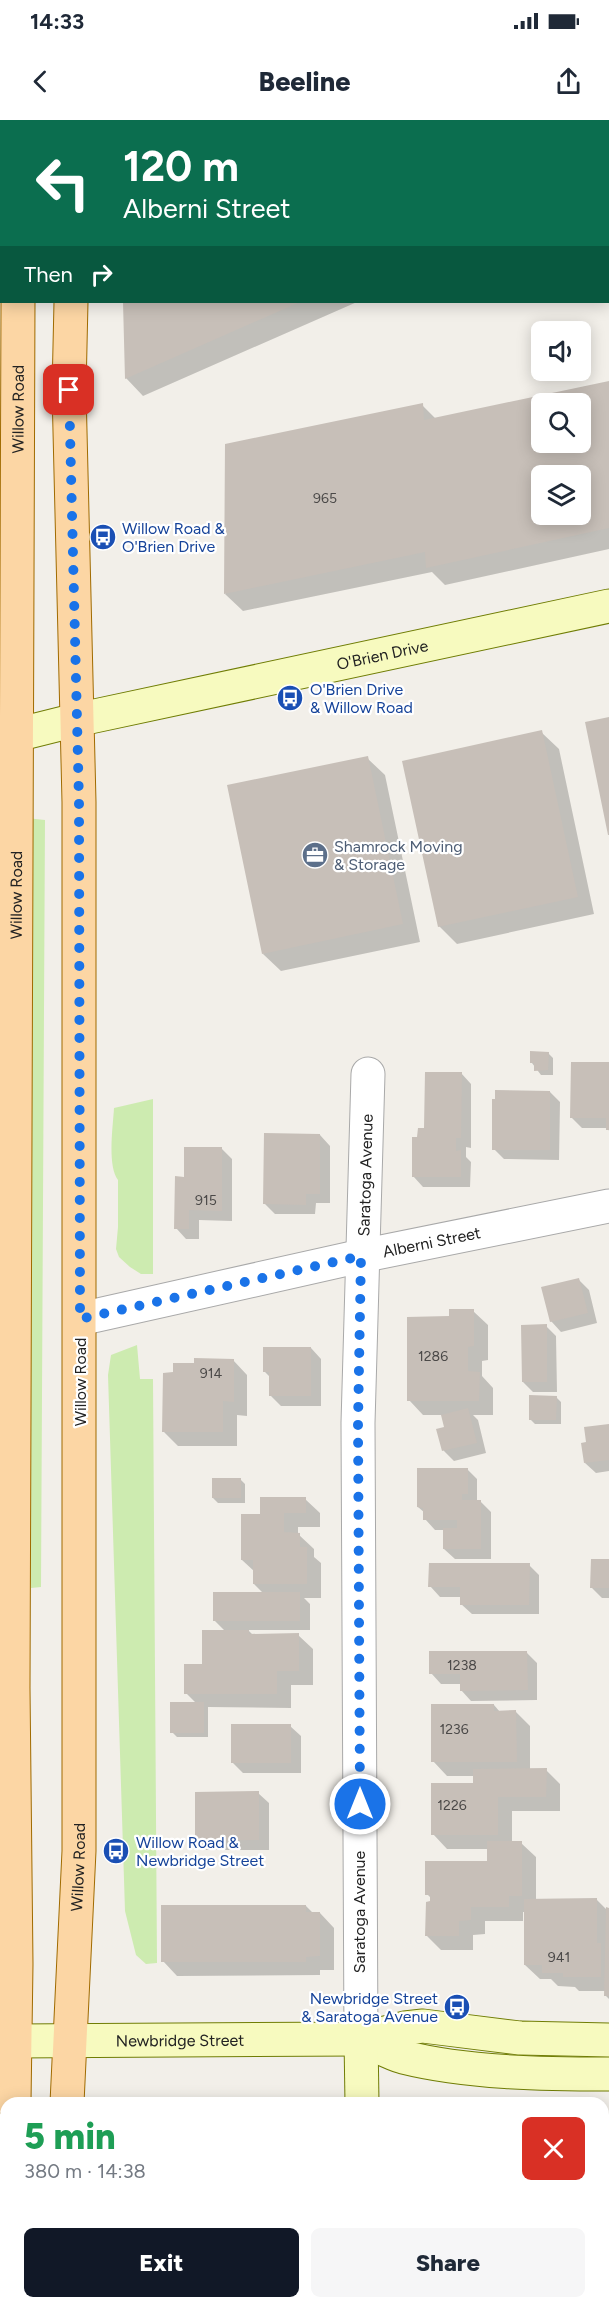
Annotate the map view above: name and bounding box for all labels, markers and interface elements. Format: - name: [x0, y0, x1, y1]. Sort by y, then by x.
- text: 14:33: [30, 8, 84, 35]
- icon: back: [24, 65, 57, 98]
- text: Beeline: [259, 65, 350, 98]
- icon: share: [552, 65, 585, 98]
- text: 120 m: [123, 141, 239, 192]
- icon: left: [24, 144, 102, 222]
- text: Alberni Street: [123, 192, 291, 225]
- icon: right: [85, 258, 118, 291]
- text: Then: [24, 261, 73, 288]
- map controls: [531, 321, 591, 525]
- button: sound: [531, 321, 591, 381]
- pin: [43, 364, 94, 415]
- street label: Willow Road: [8, 365, 28, 453]
- icon: arrive: [52, 373, 85, 406]
- button: search: [531, 393, 591, 453]
- button: layers: [531, 465, 591, 525]
- house number: 965: [313, 490, 337, 507]
- place label: Willow Road & O'Brien Drive: [122, 519, 225, 556]
- bus stop icon: Willow Road & O'Brien Drive: [88, 522, 118, 552]
- street label: O'Brien Drive: [335, 636, 430, 674]
- place label: O'Brien Drive & Willow Road: [310, 680, 413, 717]
- bus stop icon: O'Brien Drive & Willow Road: [275, 683, 305, 713]
- place label: Shamrock Moving & Storage: [334, 837, 463, 874]
- office icon: Shamrock Moving & Storage: [300, 840, 330, 870]
- street label: Willow Road: [7, 851, 26, 939]
- street label: Saratoga Avenue: [354, 1113, 377, 1237]
- house number: 915: [195, 1192, 217, 1209]
- street label: Alberni Street: [381, 1223, 482, 1261]
- street label: Willow Road: [71, 1338, 90, 1426]
- house number: 1286: [418, 1348, 448, 1365]
- house number: 914: [200, 1365, 223, 1382]
- house number: 1238: [447, 1657, 477, 1674]
- house number: 1236: [439, 1721, 469, 1738]
- position arrow: [328, 1772, 392, 1836]
- house number: 1226: [437, 1797, 467, 1814]
- street label: Willow Road: [67, 1823, 89, 1912]
- place label: Willow Road & Newbridge Street: [136, 1833, 264, 1870]
- bus stop icon: Willow Road & Newbridge Street: [101, 1836, 131, 1866]
- street label: Saratoga Avenue: [350, 1851, 369, 1973]
- house number: 941: [548, 1949, 570, 1966]
- place label: Newbridge Street & Saratoga Avenue: [301, 1989, 438, 2026]
- bus stop icon: Newbridge Street & Saratoga Avenue: [442, 1992, 472, 2022]
- street label: Newbridge Street: [116, 2031, 244, 2050]
- text: 5 min: [24, 2115, 116, 2158]
- button: close: [522, 2117, 585, 2180]
- text: 380 m · 14:38: [24, 2159, 146, 2183]
- button: Exit: [24, 2228, 299, 2297]
- button: Share: [311, 2228, 585, 2297]

